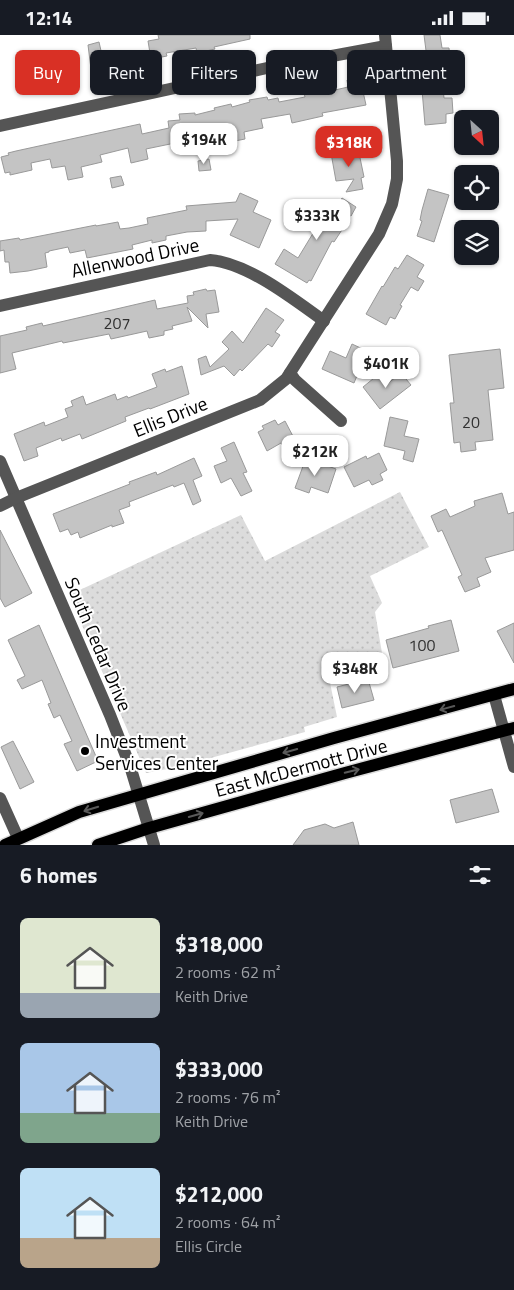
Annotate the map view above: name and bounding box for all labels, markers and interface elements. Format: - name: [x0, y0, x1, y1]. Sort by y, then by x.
- text: 12:14: [25, 3, 72, 32]
- chip: Buy: [15, 50, 80, 95]
- chip: Rent: [90, 50, 162, 95]
- chip: Filters: [172, 50, 256, 95]
- chip: New: [266, 50, 337, 95]
- chip: Apartment: [347, 50, 465, 95]
- north arrow: [454, 110, 499, 155]
- map controls: [454, 110, 499, 265]
- pin: $194K: [169, 123, 239, 165]
- pin: $318K: [314, 125, 384, 168]
- text: $194K: [181, 127, 227, 151]
- text: $318K: [326, 130, 372, 154]
- button: locate: [454, 165, 499, 210]
- pin: $333K: [282, 199, 352, 241]
- text: $333K: [294, 203, 340, 227]
- button: layers: [454, 220, 499, 265]
- street label: Allenwood Drive: [68, 229, 202, 285]
- house number: 207: [104, 311, 130, 335]
- pin: $401K: [351, 347, 421, 389]
- text: $401K: [363, 351, 409, 375]
- street label: Ellis Drive: [128, 388, 212, 444]
- house number: 20: [462, 410, 480, 434]
- pin: $212K: [280, 435, 350, 477]
- text: $212K: [292, 439, 338, 463]
- street label: South Cedar Drive: [58, 572, 140, 716]
- house number: 100: [409, 633, 435, 657]
- pin: $348K: [320, 651, 390, 694]
- text: $348K: [332, 656, 378, 680]
- one-way arrow: [439, 703, 455, 713]
- place label: Investment Services Center: [95, 726, 219, 777]
- street label: East McDermott Drive: [212, 730, 390, 804]
- marker: Investment Services Center: [79, 745, 91, 757]
- one-way arrow: [282, 746, 298, 756]
- one-way arrow: [344, 766, 360, 775]
- one-way arrow: [84, 804, 100, 814]
- one-way arrow: [187, 810, 203, 820]
- text: 6 homes: [20, 859, 97, 891]
- icon: filters: [466, 861, 494, 889]
- text: $318,000: [175, 928, 263, 960]
- icon: home: [60, 938, 120, 998]
- text: 2 rooms · 62 m²: [175, 960, 280, 984]
- text: Keith Drive: [175, 984, 248, 1008]
- text: $333,000: [175, 1053, 263, 1085]
- icon: home: [60, 1063, 120, 1123]
- text: 2 rooms · 76 m²: [175, 1085, 280, 1109]
- text: Keith Drive: [175, 1109, 248, 1133]
- text: $212,000: [175, 1178, 263, 1210]
- icon: home: [60, 1188, 120, 1248]
- text: 2 rooms · 64 m²: [175, 1210, 280, 1234]
- text: Ellis Circle: [175, 1234, 242, 1258]

